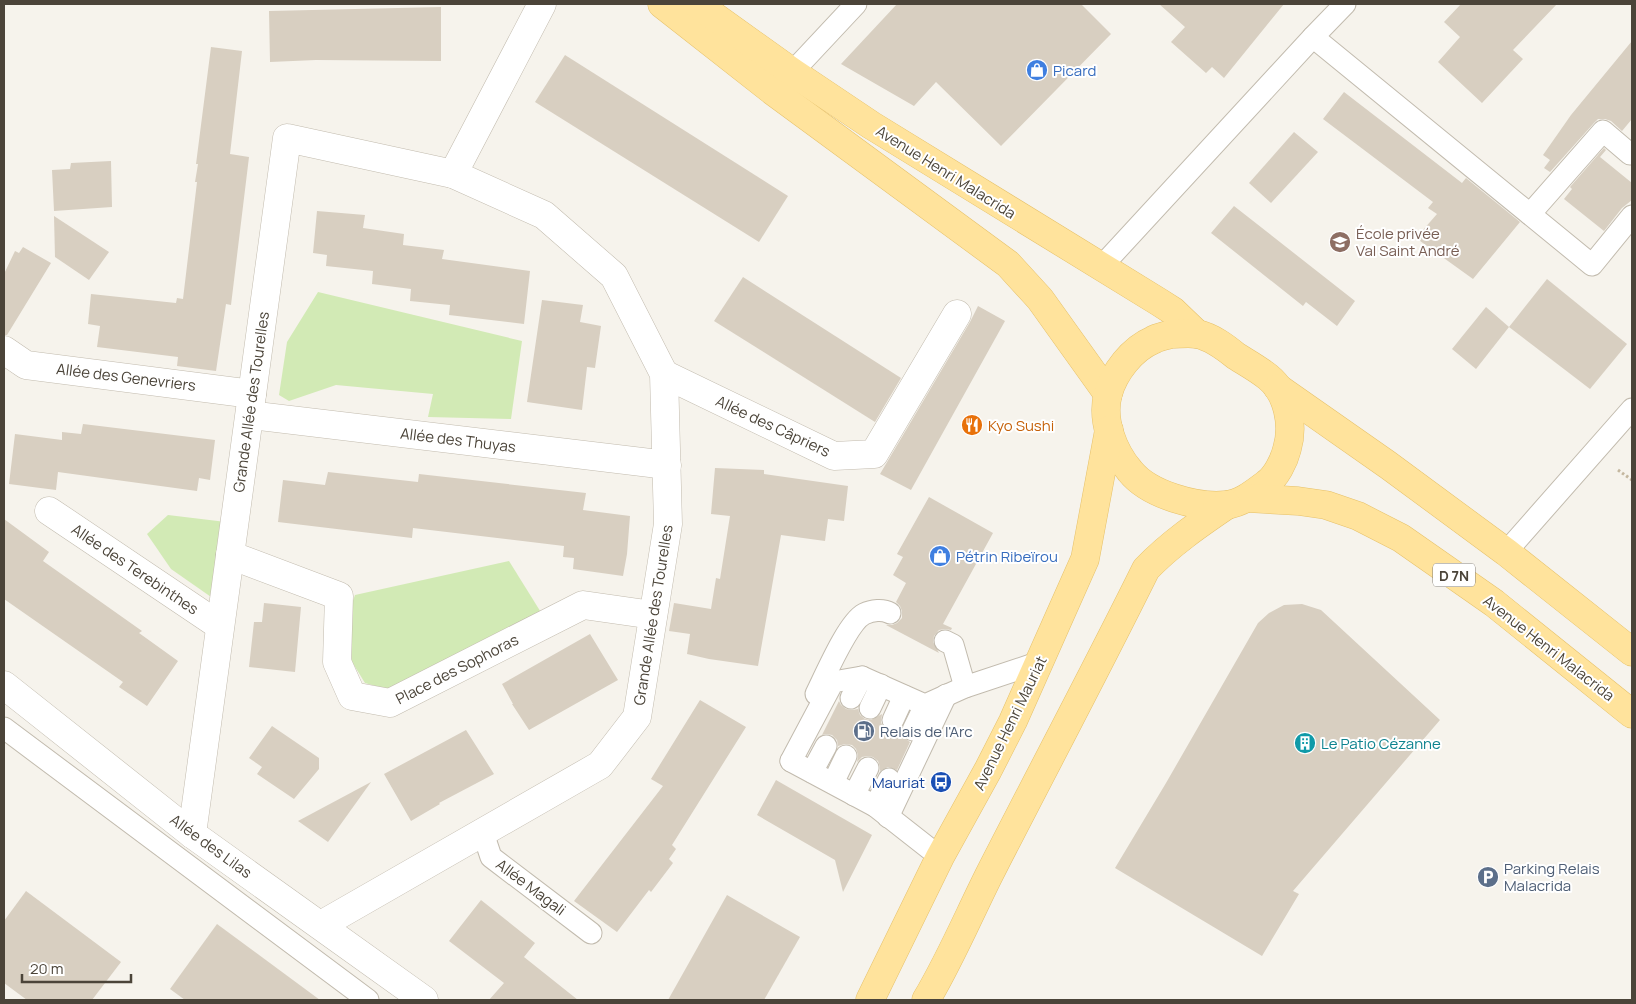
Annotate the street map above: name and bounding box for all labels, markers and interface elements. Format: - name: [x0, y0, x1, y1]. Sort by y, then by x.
- shop icon: Picard: [1025, 58, 1049, 82]
- place label: Picard: [1053, 60, 1096, 81]
- street label: Avenue Henri Malacrida: [872, 120, 1020, 224]
- place label: École privée Val Saint André: [1356, 223, 1460, 261]
- school or university icon: École privée Val Saint André: [1328, 230, 1352, 254]
- street label: Grande Allée des Tourelles: [228, 310, 274, 494]
- street label: Allée des Genevriers: [55, 358, 197, 396]
- street label: Allée des Câpriers: [712, 390, 834, 462]
- restaurant icon: Kyo Sushi: [960, 413, 984, 437]
- place label: Kyo Sushi: [988, 415, 1054, 436]
- street label: Allée des Thuyas: [399, 422, 517, 458]
- street label: Allée des Terebinthes: [67, 519, 203, 619]
- street label: Grande Allée des Tourelles: [628, 523, 678, 707]
- shop icon: Pétrin Ribeïrou: [928, 544, 952, 568]
- place label: Pétrin Ribeïrou: [956, 546, 1058, 567]
- road number: D 7N: [1433, 564, 1475, 586]
- street label: Avenue Henri Malacrida: [1479, 590, 1619, 706]
- street label: Place des Sophoras: [392, 629, 522, 709]
- street label: Avenue Henri Mauriat: [968, 652, 1052, 794]
- fuel station icon: Relais de l'Arc: [852, 719, 876, 743]
- place label: Relais de l'Arc: [880, 721, 973, 742]
- building icon: Le Patio Cézanne: [1293, 731, 1317, 755]
- place label: Le Patio Cézanne: [1321, 733, 1441, 754]
- bus stop icon: Mauriat: [929, 770, 953, 794]
- place label: Mauriat: [872, 772, 925, 793]
- street label: Allée des Lilas: [166, 809, 256, 883]
- street label: Allée Magali: [492, 854, 570, 920]
- place label: Parking Relais Malacrida: [1504, 858, 1600, 896]
- parking icon: Parking Relais Malacrida: [1476, 865, 1500, 889]
- scale bar: [22, 952, 131, 984]
- text: 20 m: [30, 958, 63, 979]

